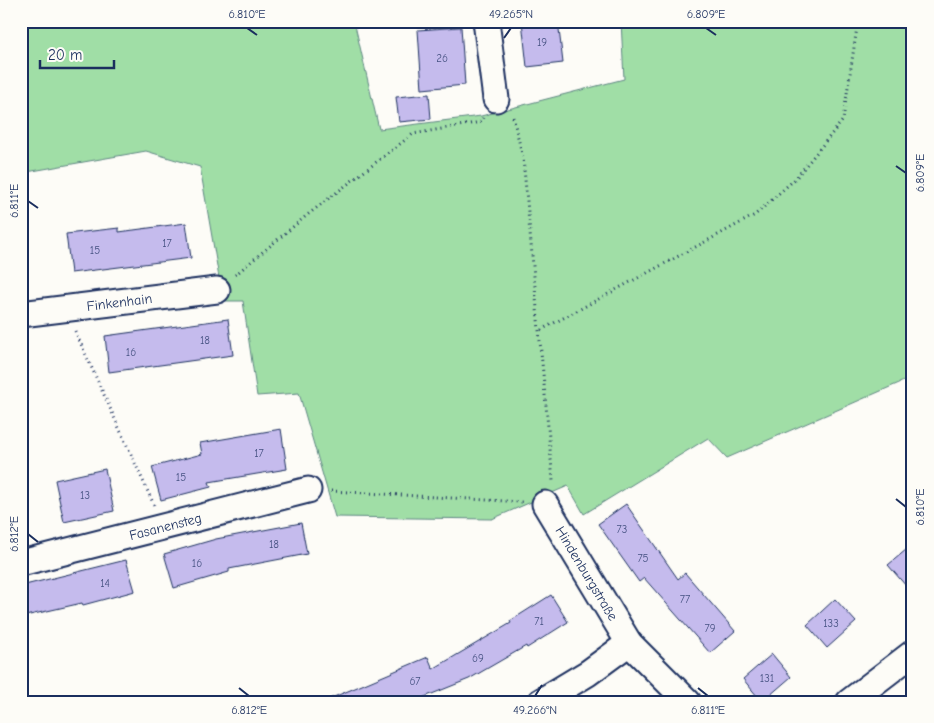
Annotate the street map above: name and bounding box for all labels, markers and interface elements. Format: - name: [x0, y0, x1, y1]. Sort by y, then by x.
- text: 6.810°E: [229, 7, 265, 21]
- text: 49.265°N: [489, 7, 533, 21]
- text: 6.809°E: [687, 7, 725, 21]
- house number: 19: [537, 36, 547, 49]
- scale bar: [40, 38, 114, 70]
- text: 20 m: [48, 46, 82, 64]
- house number: 26: [436, 52, 448, 65]
- text: 6.809°E: [913, 154, 927, 192]
- text: 6.811°E: [7, 184, 21, 218]
- house number: 17: [162, 237, 172, 250]
- house number: 15: [90, 244, 100, 257]
- street label: Finkenhain: [86, 290, 153, 314]
- house number: 18: [200, 334, 210, 347]
- house number: 16: [126, 346, 136, 359]
- house number: 17: [254, 447, 264, 460]
- house number: 15: [176, 471, 186, 484]
- house number: 13: [80, 489, 90, 502]
- text: 6.810°E: [913, 489, 927, 525]
- street label: Fasanensteg: [127, 509, 203, 544]
- text: 6.812°E: [7, 516, 21, 552]
- street label: Hindenburgstraße: [552, 523, 622, 624]
- house number: 73: [617, 523, 627, 536]
- house number: 18: [269, 538, 279, 551]
- house number: 75: [637, 552, 649, 565]
- house number: 16: [192, 557, 202, 570]
- house number: 14: [100, 577, 110, 590]
- house number: 77: [680, 593, 690, 606]
- house number: 71: [534, 615, 544, 628]
- house number: 133: [823, 617, 839, 630]
- house number: 79: [704, 622, 716, 635]
- house number: 69: [472, 652, 484, 665]
- house number: 131: [760, 672, 774, 685]
- house number: 67: [409, 675, 421, 688]
- text: 6.812°E: [231, 703, 267, 717]
- text: 49.266°N: [513, 703, 557, 717]
- text: 6.811°E: [691, 703, 725, 717]

